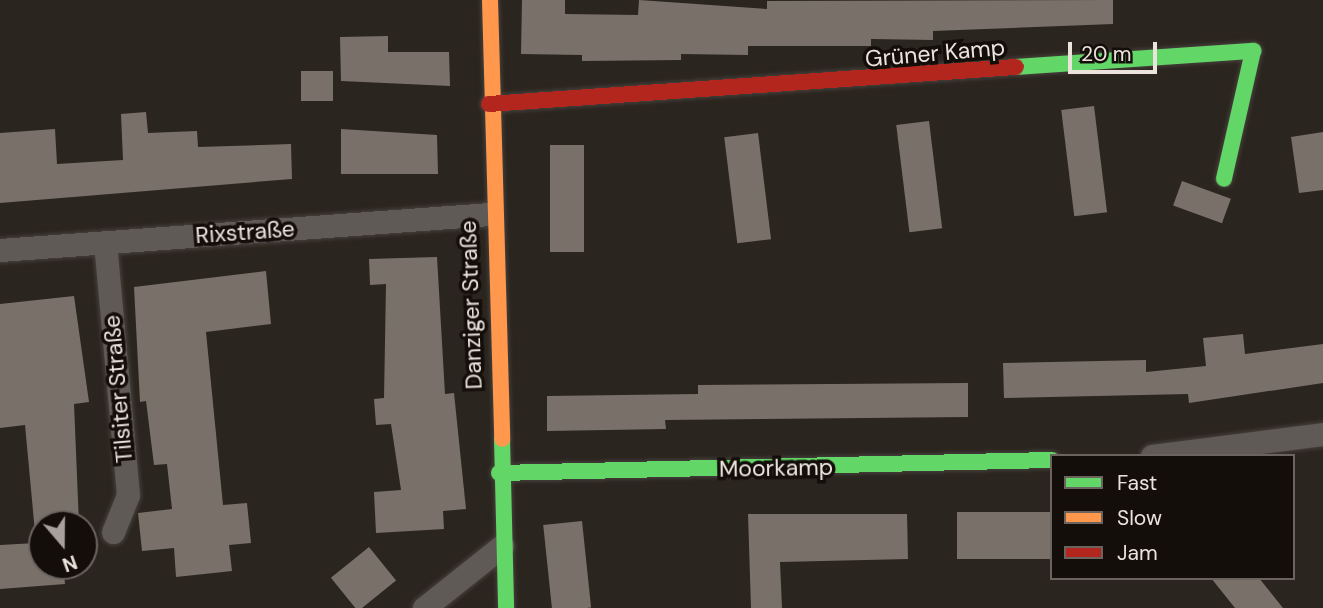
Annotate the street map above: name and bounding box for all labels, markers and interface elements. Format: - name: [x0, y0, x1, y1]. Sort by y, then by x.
- scale bar: [1071, 28, 1160, 72]
- street label: Grüner Kamp: [864, 33, 1006, 73]
- text: 20 m: [1081, 40, 1132, 68]
- street label: Rixstraße: [194, 215, 296, 249]
- street label: Danziger Straße: [454, 220, 488, 390]
- street label: Tilsiter Straße: [98, 314, 138, 464]
- street label: Moorkamp: [719, 453, 833, 483]
- legend: [1050, 454, 1295, 580]
- text: Fast: [1117, 469, 1157, 497]
- text: Slow: [1117, 504, 1162, 532]
- north arrow: [28, 510, 98, 580]
- text: Jam: [1117, 539, 1158, 567]
- text: N: [59, 549, 80, 577]

